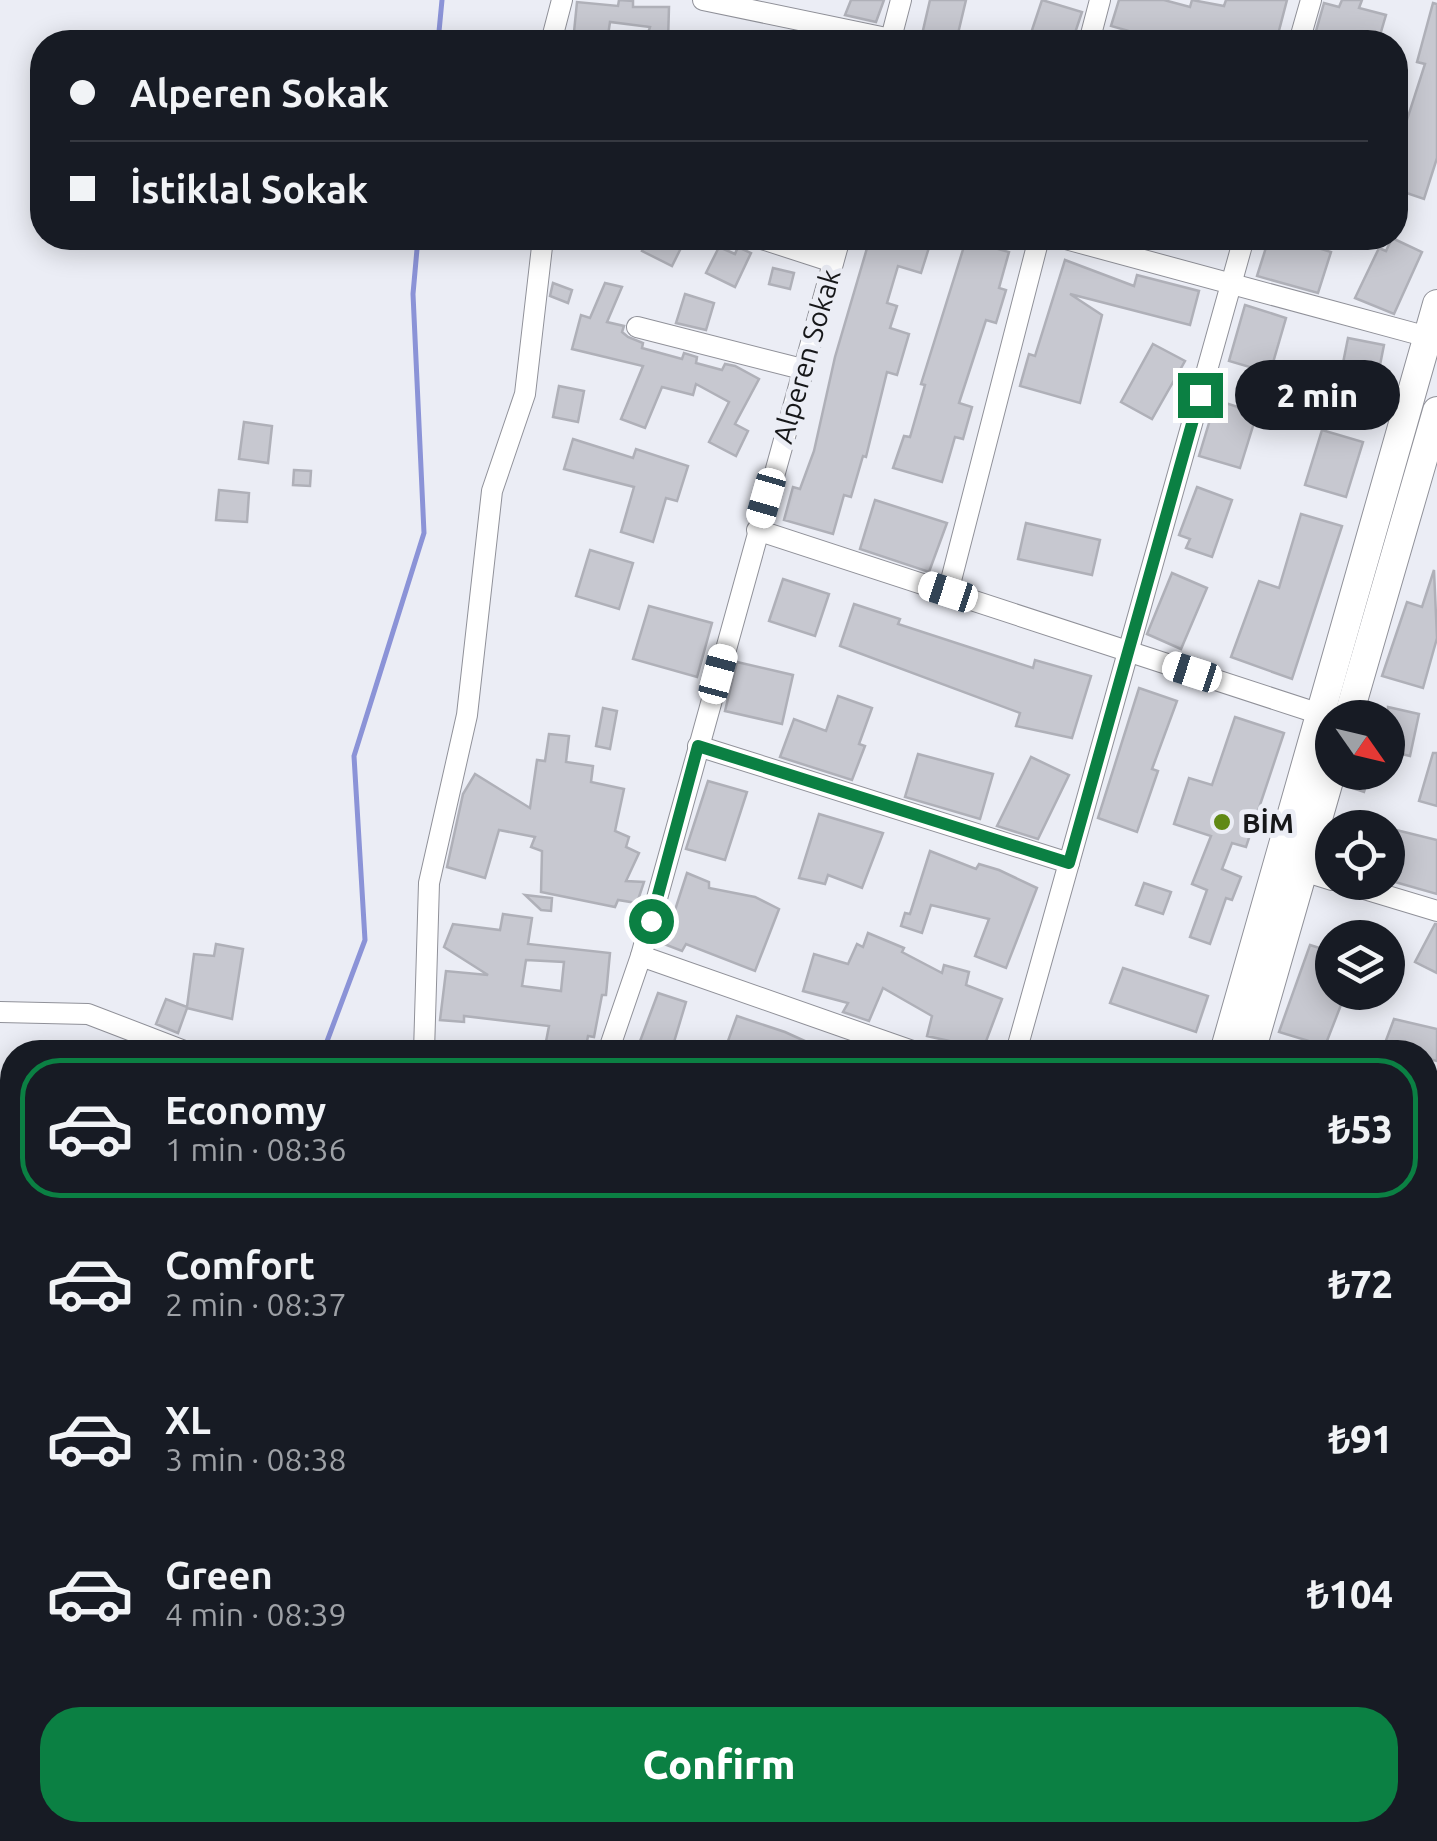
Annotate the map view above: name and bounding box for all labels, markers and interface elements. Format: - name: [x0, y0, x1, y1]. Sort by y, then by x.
- text: Alperen Sokak: [130, 72, 389, 114]
- text: İstiklal Sokak: [130, 168, 368, 210]
- street label: Alperen Sokak: [766, 265, 846, 447]
- callout: 2 min: [1235, 360, 1400, 430]
- route end: [1178, 373, 1223, 418]
- text: 2 min: [1277, 377, 1358, 413]
- car: [743, 465, 789, 531]
- car: [915, 568, 981, 616]
- car: [696, 641, 740, 707]
- car: [1159, 648, 1225, 696]
- north arrow: [1315, 700, 1405, 790]
- map controls: [1315, 700, 1405, 1010]
- place label: BİM: [1242, 807, 1294, 838]
- button: locate: [1315, 810, 1405, 900]
- marker: BİM: [1211, 811, 1233, 833]
- route start: [629, 899, 674, 944]
- button: layers: [1315, 920, 1405, 1010]
- icon: car: [45, 1083, 135, 1173]
- text: Economy: [165, 1089, 326, 1131]
- text: ₺53: [1328, 1108, 1393, 1150]
- text: 1 min · 08:36: [165, 1131, 347, 1167]
- icon: car: [45, 1238, 135, 1328]
- text: Comfort: [165, 1244, 315, 1286]
- text: ₺72: [1328, 1263, 1393, 1305]
- text: 2 min · 08:37: [165, 1286, 347, 1322]
- icon: car: [45, 1393, 135, 1483]
- text: XL: [165, 1399, 211, 1441]
- text: ₺91: [1328, 1418, 1393, 1460]
- text: 3 min · 08:38: [165, 1441, 347, 1477]
- icon: car: [45, 1548, 135, 1638]
- text: Green: [165, 1554, 273, 1596]
- text: ₺104: [1307, 1573, 1393, 1615]
- text: 4 min · 08:39: [165, 1596, 347, 1632]
- button: Confirm: [40, 1707, 1398, 1822]

